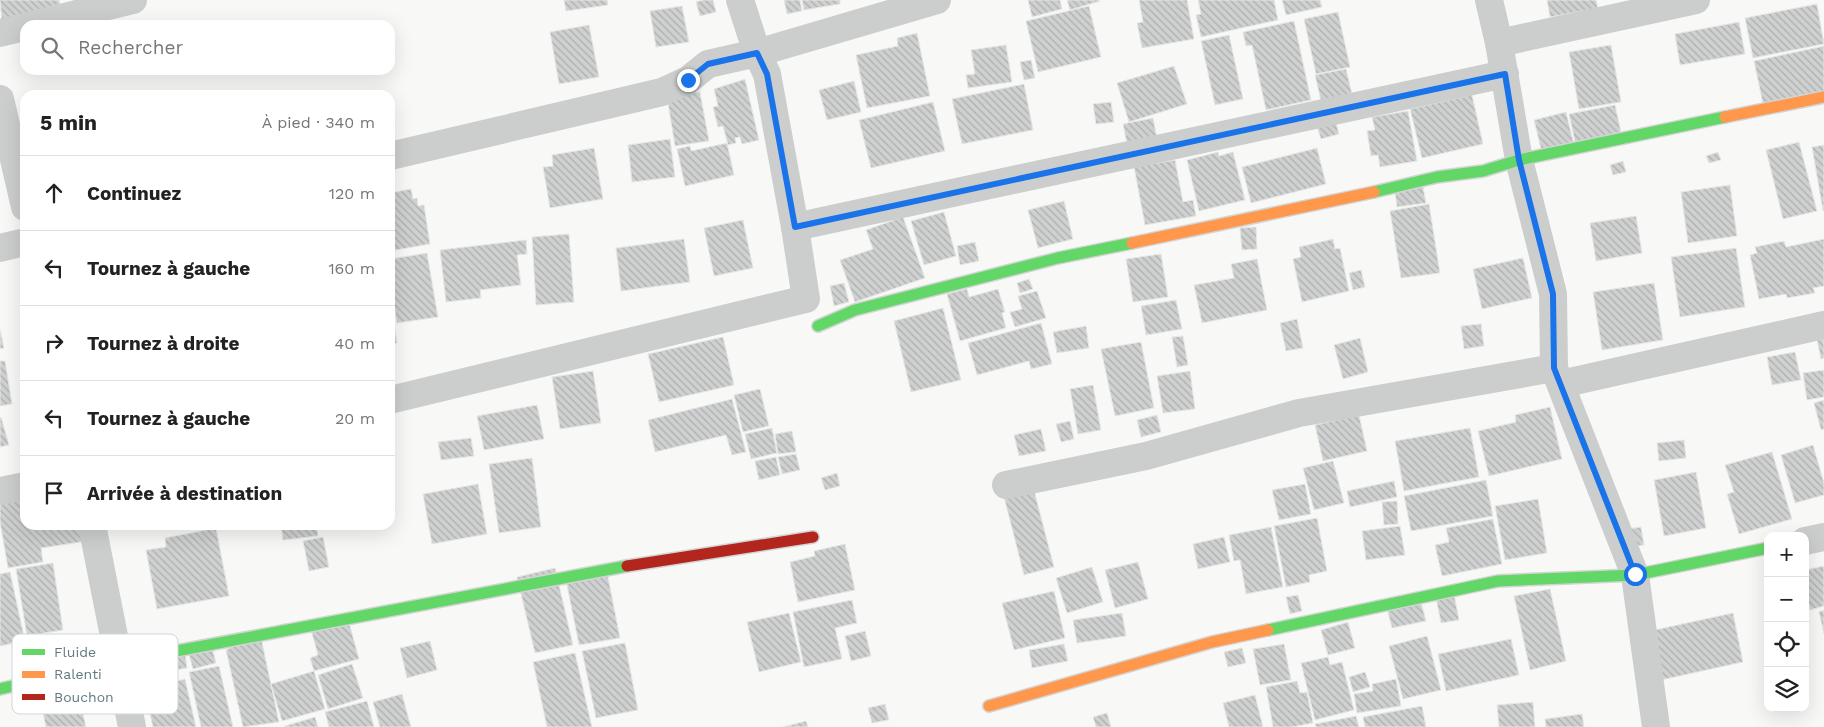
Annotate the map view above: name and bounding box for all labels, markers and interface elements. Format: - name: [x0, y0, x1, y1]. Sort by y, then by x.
- search box: [20, 20, 395, 75]
- icon: search: [38, 34, 66, 62]
- text: Rechercher: [78, 36, 183, 59]
- route end: [677, 69, 700, 92]
- text: 5 min: [40, 110, 97, 135]
- text: À pied · 340 m: [262, 113, 375, 132]
- icon: ahead: [40, 179, 68, 207]
- text: Continuez: [87, 182, 181, 205]
- text: 120 m: [329, 184, 375, 203]
- icon: left: [40, 254, 68, 282]
- text: Tournez à gauche: [87, 257, 250, 280]
- text: 160 m: [328, 259, 375, 278]
- icon: right: [40, 329, 68, 357]
- text: Tournez à droite: [87, 332, 239, 355]
- text: 40 m: [335, 334, 375, 353]
- icon: left: [40, 404, 68, 432]
- text: Tournez à gauche: [87, 407, 250, 430]
- text: 20 m: [335, 409, 375, 428]
- icon: arrive: [40, 479, 68, 507]
- text: Arrivée à destination: [87, 482, 282, 505]
- map controls: [1764, 532, 1809, 712]
- button: +: [1764, 532, 1809, 577]
- route start: [1624, 563, 1647, 586]
- button: −: [1764, 577, 1809, 622]
- button: locate: [1764, 622, 1809, 667]
- legend: [12, 634, 178, 714]
- text: Fluide: [54, 644, 96, 660]
- text: Ralenti: [54, 666, 102, 682]
- button: layers: [1764, 667, 1809, 712]
- text: Bouchon: [54, 689, 114, 705]

